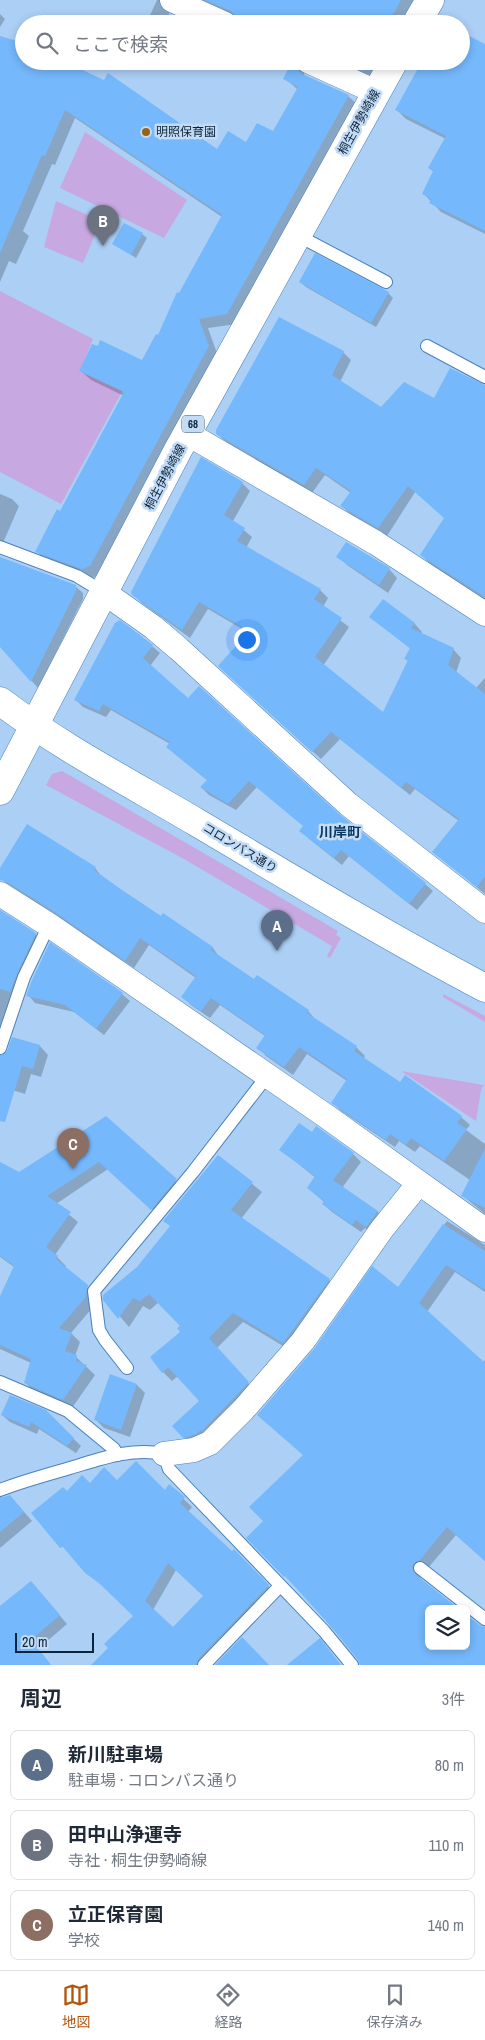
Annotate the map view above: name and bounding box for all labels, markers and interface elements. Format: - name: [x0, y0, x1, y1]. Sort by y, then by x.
- search box: [15, 15, 470, 70]
- icon: search: [33, 29, 61, 57]
- text: ここで検索: [73, 31, 168, 57]
- street label: 桐生伊勢崎線: [335, 87, 383, 157]
- place label: 明照保育園: [156, 124, 216, 140]
- marker: 明照保育園: [140, 126, 152, 138]
- pin: B: [87, 205, 119, 246]
- road number: 68: [182, 416, 204, 432]
- street label: 桐生伊勢崎線: [141, 441, 189, 513]
- your location: [234, 627, 260, 653]
- street label: コロンバス通り: [200, 820, 280, 876]
- district label: 川岸町: [319, 823, 361, 841]
- pin: A: [261, 910, 293, 951]
- pin: C: [57, 1128, 89, 1169]
- map controls: [425, 1605, 470, 1650]
- button: layers: [425, 1605, 470, 1650]
- scale bar: [15, 1630, 94, 1653]
- text: 20 m: [22, 1633, 48, 1651]
- text: 周辺: [20, 1684, 62, 1713]
- text: 3件: [442, 1688, 465, 1710]
- text: 新川駐車場: [68, 1741, 163, 1767]
- text: A: [32, 1754, 42, 1776]
- text: 80 m: [435, 1754, 464, 1776]
- text: 駐車場 · コロンバス通り: [68, 1769, 239, 1791]
- text: 田中山浄運寺: [68, 1821, 182, 1847]
- text: B: [32, 1834, 42, 1856]
- text: 110 m: [428, 1834, 464, 1856]
- text: 寺社 · 桐生伊勢崎線: [68, 1849, 207, 1871]
- text: 立正保育園: [68, 1901, 163, 1927]
- text: C: [32, 1914, 42, 1936]
- text: 140 m: [428, 1914, 464, 1936]
- text: 学校: [68, 1929, 100, 1951]
- tab: 地図: [62, 1981, 90, 2031]
- tab: 経路: [214, 1981, 242, 2031]
- tab: 保存済み: [367, 1981, 423, 2031]

